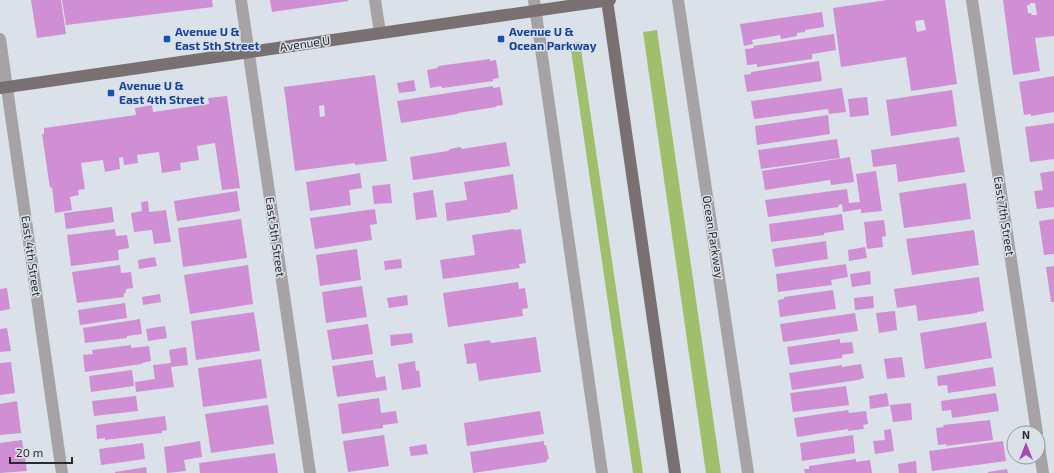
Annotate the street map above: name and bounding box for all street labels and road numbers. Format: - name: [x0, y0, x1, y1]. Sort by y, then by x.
- street label: Avenue U: [279, 33, 331, 53]
- street label: East 7th Street: [992, 175, 1018, 257]
- street label: Ocean Parkway: [701, 194, 728, 280]
- street label: East 5th Street: [263, 196, 289, 278]
- street label: East 4th Street: [19, 214, 45, 298]

